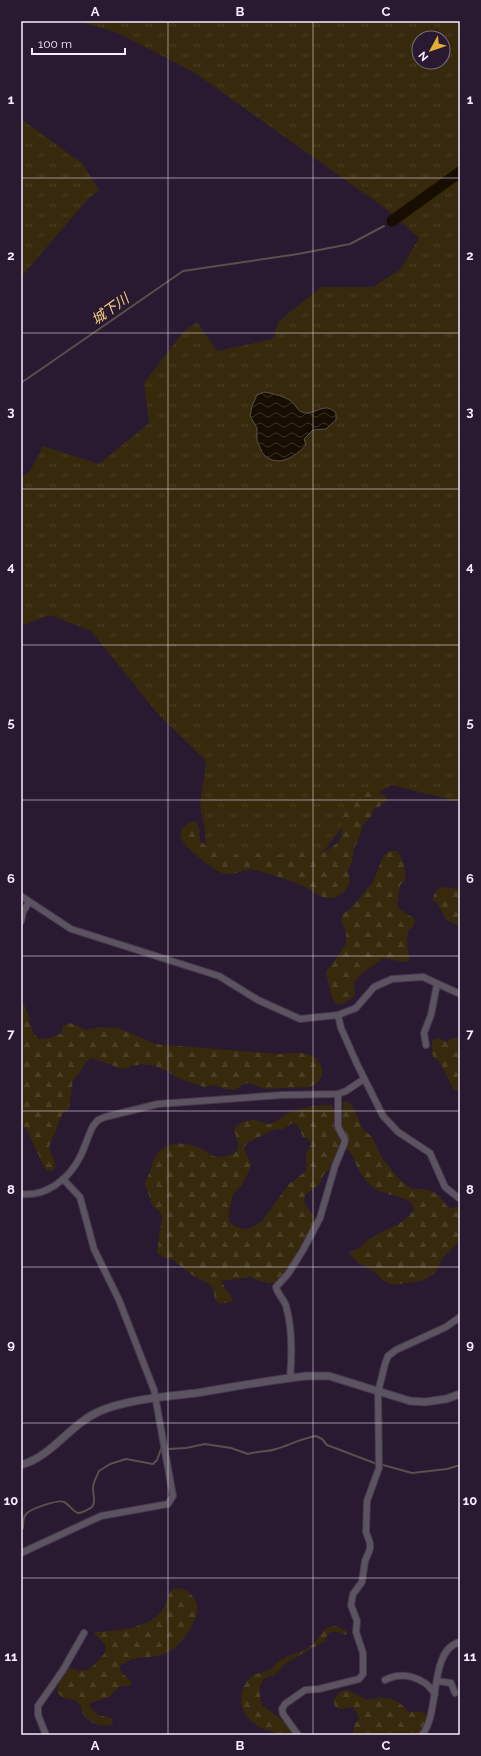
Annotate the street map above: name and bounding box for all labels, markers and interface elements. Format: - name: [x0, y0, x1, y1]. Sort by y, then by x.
- text: A: [91, 4, 100, 19]
- text: B: [236, 4, 245, 19]
- text: C: [382, 4, 391, 19]
- scale bar: [32, 30, 125, 56]
- north arrow: [411, 30, 451, 70]
- text: 100 m: [38, 37, 72, 51]
- text: N: [416, 49, 431, 64]
- text: 1: [8, 92, 15, 107]
- text: 1: [467, 92, 474, 107]
- text: 2: [7, 248, 15, 263]
- text: 2: [466, 248, 474, 263]
- water label: 城下川: [88, 289, 133, 328]
- text: 3: [7, 404, 15, 419]
- text: 3: [466, 404, 474, 419]
- text: 4: [7, 559, 15, 574]
- text: 4: [466, 559, 474, 574]
- text: 5: [7, 715, 15, 730]
- text: 5: [466, 715, 474, 730]
- text: 6: [7, 871, 15, 886]
- text: 6: [466, 871, 474, 886]
- text: 7: [7, 1026, 15, 1041]
- text: 7: [466, 1026, 474, 1041]
- text: 8: [7, 1182, 15, 1197]
- text: 8: [466, 1182, 474, 1197]
- text: 9: [7, 1337, 15, 1352]
- text: 9: [466, 1337, 474, 1352]
- text: 10: [4, 1493, 18, 1508]
- text: 10: [463, 1493, 477, 1508]
- text: 11: [5, 1649, 18, 1664]
- text: 11: [464, 1649, 477, 1664]
- text: A: [91, 1738, 100, 1753]
- text: B: [236, 1738, 245, 1753]
- text: C: [382, 1738, 391, 1753]

